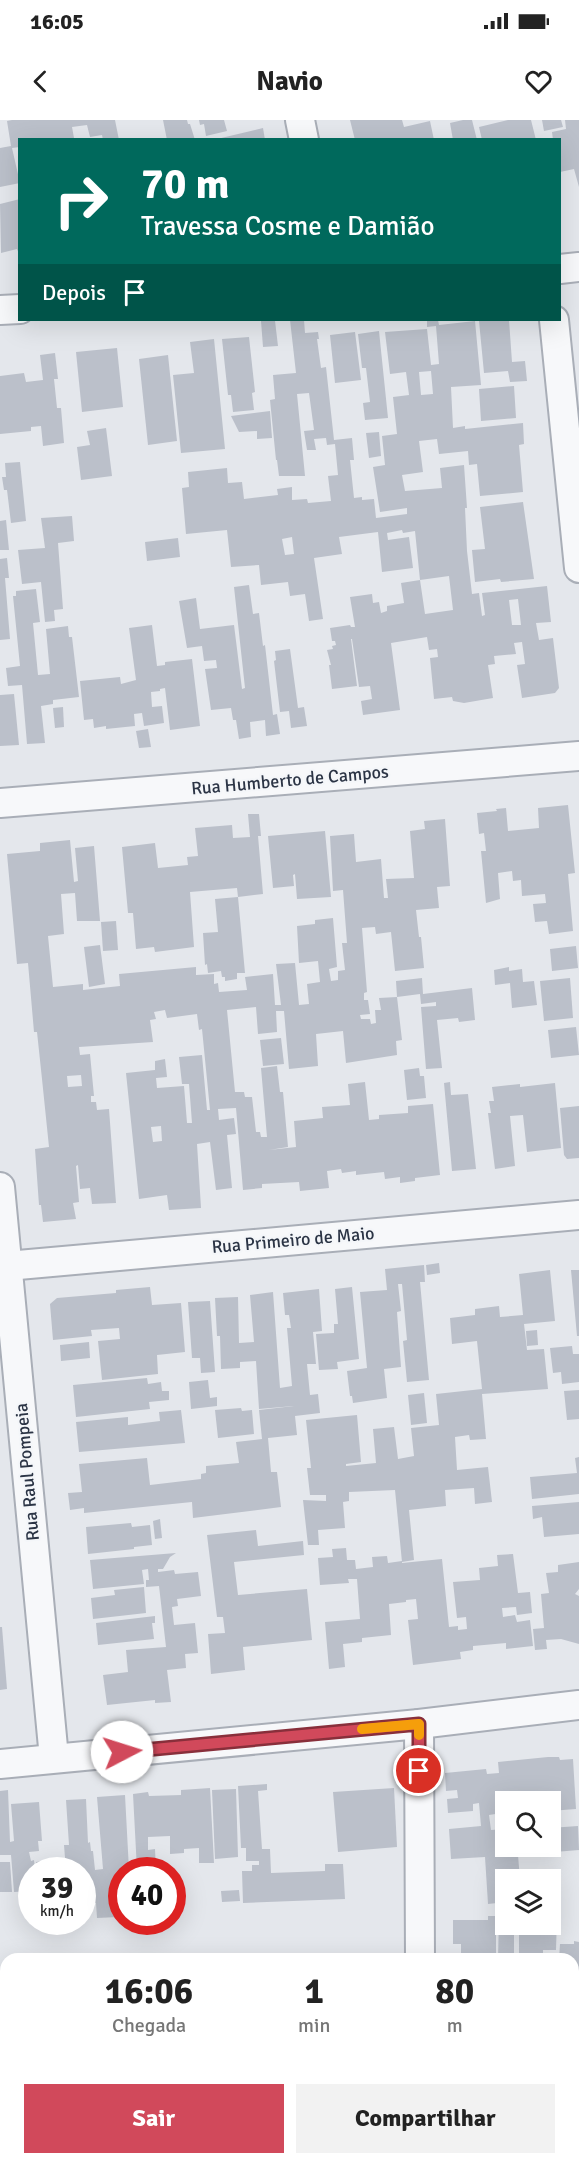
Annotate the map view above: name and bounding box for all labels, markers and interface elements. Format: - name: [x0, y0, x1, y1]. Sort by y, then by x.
- text: 16:05: [30, 8, 84, 35]
- icon: back: [24, 65, 57, 98]
- text: Navio: [256, 65, 323, 98]
- icon: heart: [522, 65, 555, 98]
- text: 70 m: [141, 159, 230, 210]
- icon: right: [42, 162, 120, 240]
- text: Travessa Cosme e Damião: [141, 210, 434, 243]
- icon: arrive: [118, 276, 151, 309]
- text: Depois: [42, 279, 106, 306]
- street label: Rua Humberto de Campos: [190, 760, 390, 800]
- street label: Rua Primeiro de Maio: [211, 1222, 375, 1258]
- street label: Rua Raul Pompeia: [10, 1402, 44, 1542]
- position arrow: [90, 1720, 154, 1784]
- pin: [393, 1745, 444, 1796]
- icon: arrive: [402, 1754, 435, 1787]
- map controls: [495, 1791, 561, 1935]
- button: search: [495, 1791, 561, 1857]
- speed limit sign: 40: [108, 1857, 186, 1935]
- button: layers: [495, 1869, 561, 1935]
- text: 39: [41, 1870, 73, 1907]
- text: km/h: [40, 1902, 74, 1920]
- text: 16:06: [105, 1969, 193, 2014]
- text: 1: [305, 1969, 324, 2014]
- text: 80: [435, 1969, 474, 2014]
- text: Chegada: [112, 2013, 186, 2038]
- text: min: [298, 2013, 330, 2038]
- text: m: [447, 2013, 463, 2038]
- button: Sair: [24, 2084, 284, 2153]
- button: Compartilhar: [296, 2084, 555, 2153]

